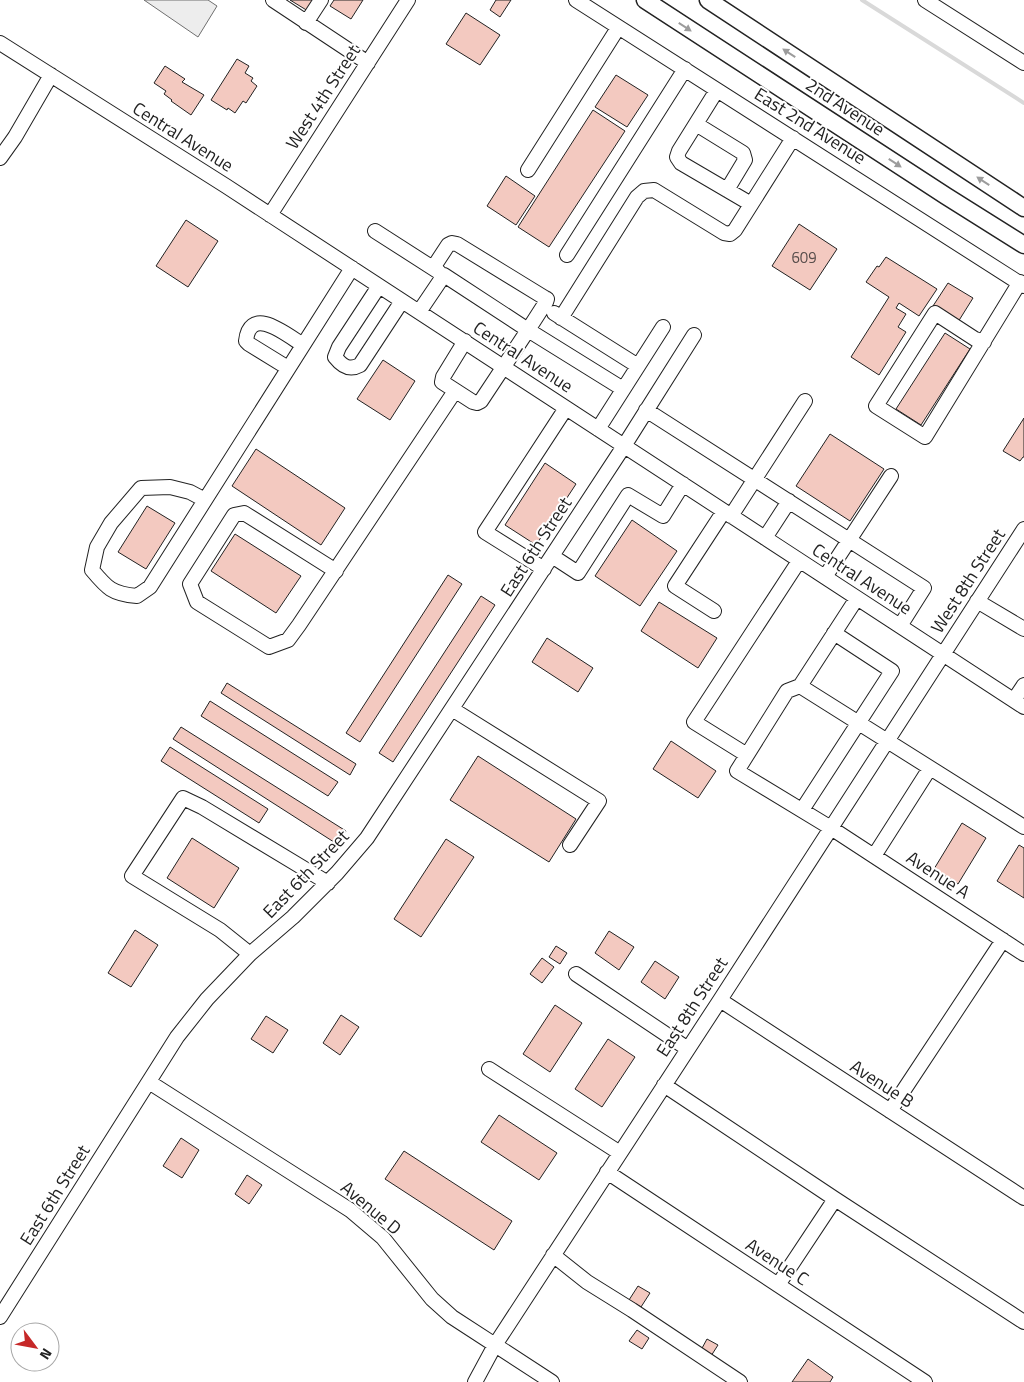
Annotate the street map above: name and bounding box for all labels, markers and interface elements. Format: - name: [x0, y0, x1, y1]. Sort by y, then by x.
- one-way arrow: [679, 22, 692, 31]
- street label: West 4th Street: [279, 39, 367, 154]
- one-way arrow: [782, 48, 796, 58]
- street label: 2nd Avenue: [800, 71, 890, 142]
- street label: East 2nd Avenue: [749, 80, 871, 171]
- street label: Central Avenue: [128, 95, 239, 178]
- one-way arrow: [888, 158, 902, 168]
- one-way arrow: [977, 176, 990, 186]
- house number: 609: [791, 246, 817, 269]
- street label: Central Avenue: [468, 314, 579, 399]
- street label: East 6th Street: [493, 491, 578, 602]
- street label: West 8th Street: [924, 523, 1012, 638]
- street label: Central Avenue: [807, 536, 918, 621]
- street label: East 6th Street: [256, 823, 355, 924]
- street label: Avenue A: [901, 844, 976, 905]
- street label: East 8th Street: [649, 951, 734, 1062]
- street label: Avenue B: [845, 1053, 920, 1114]
- street label: East 6th Street: [13, 1139, 97, 1250]
- street label: Avenue D: [335, 1174, 408, 1241]
- street label: Avenue C: [741, 1231, 814, 1292]
- north arrow: [10, 1322, 60, 1372]
- text: N: [35, 1344, 58, 1364]

